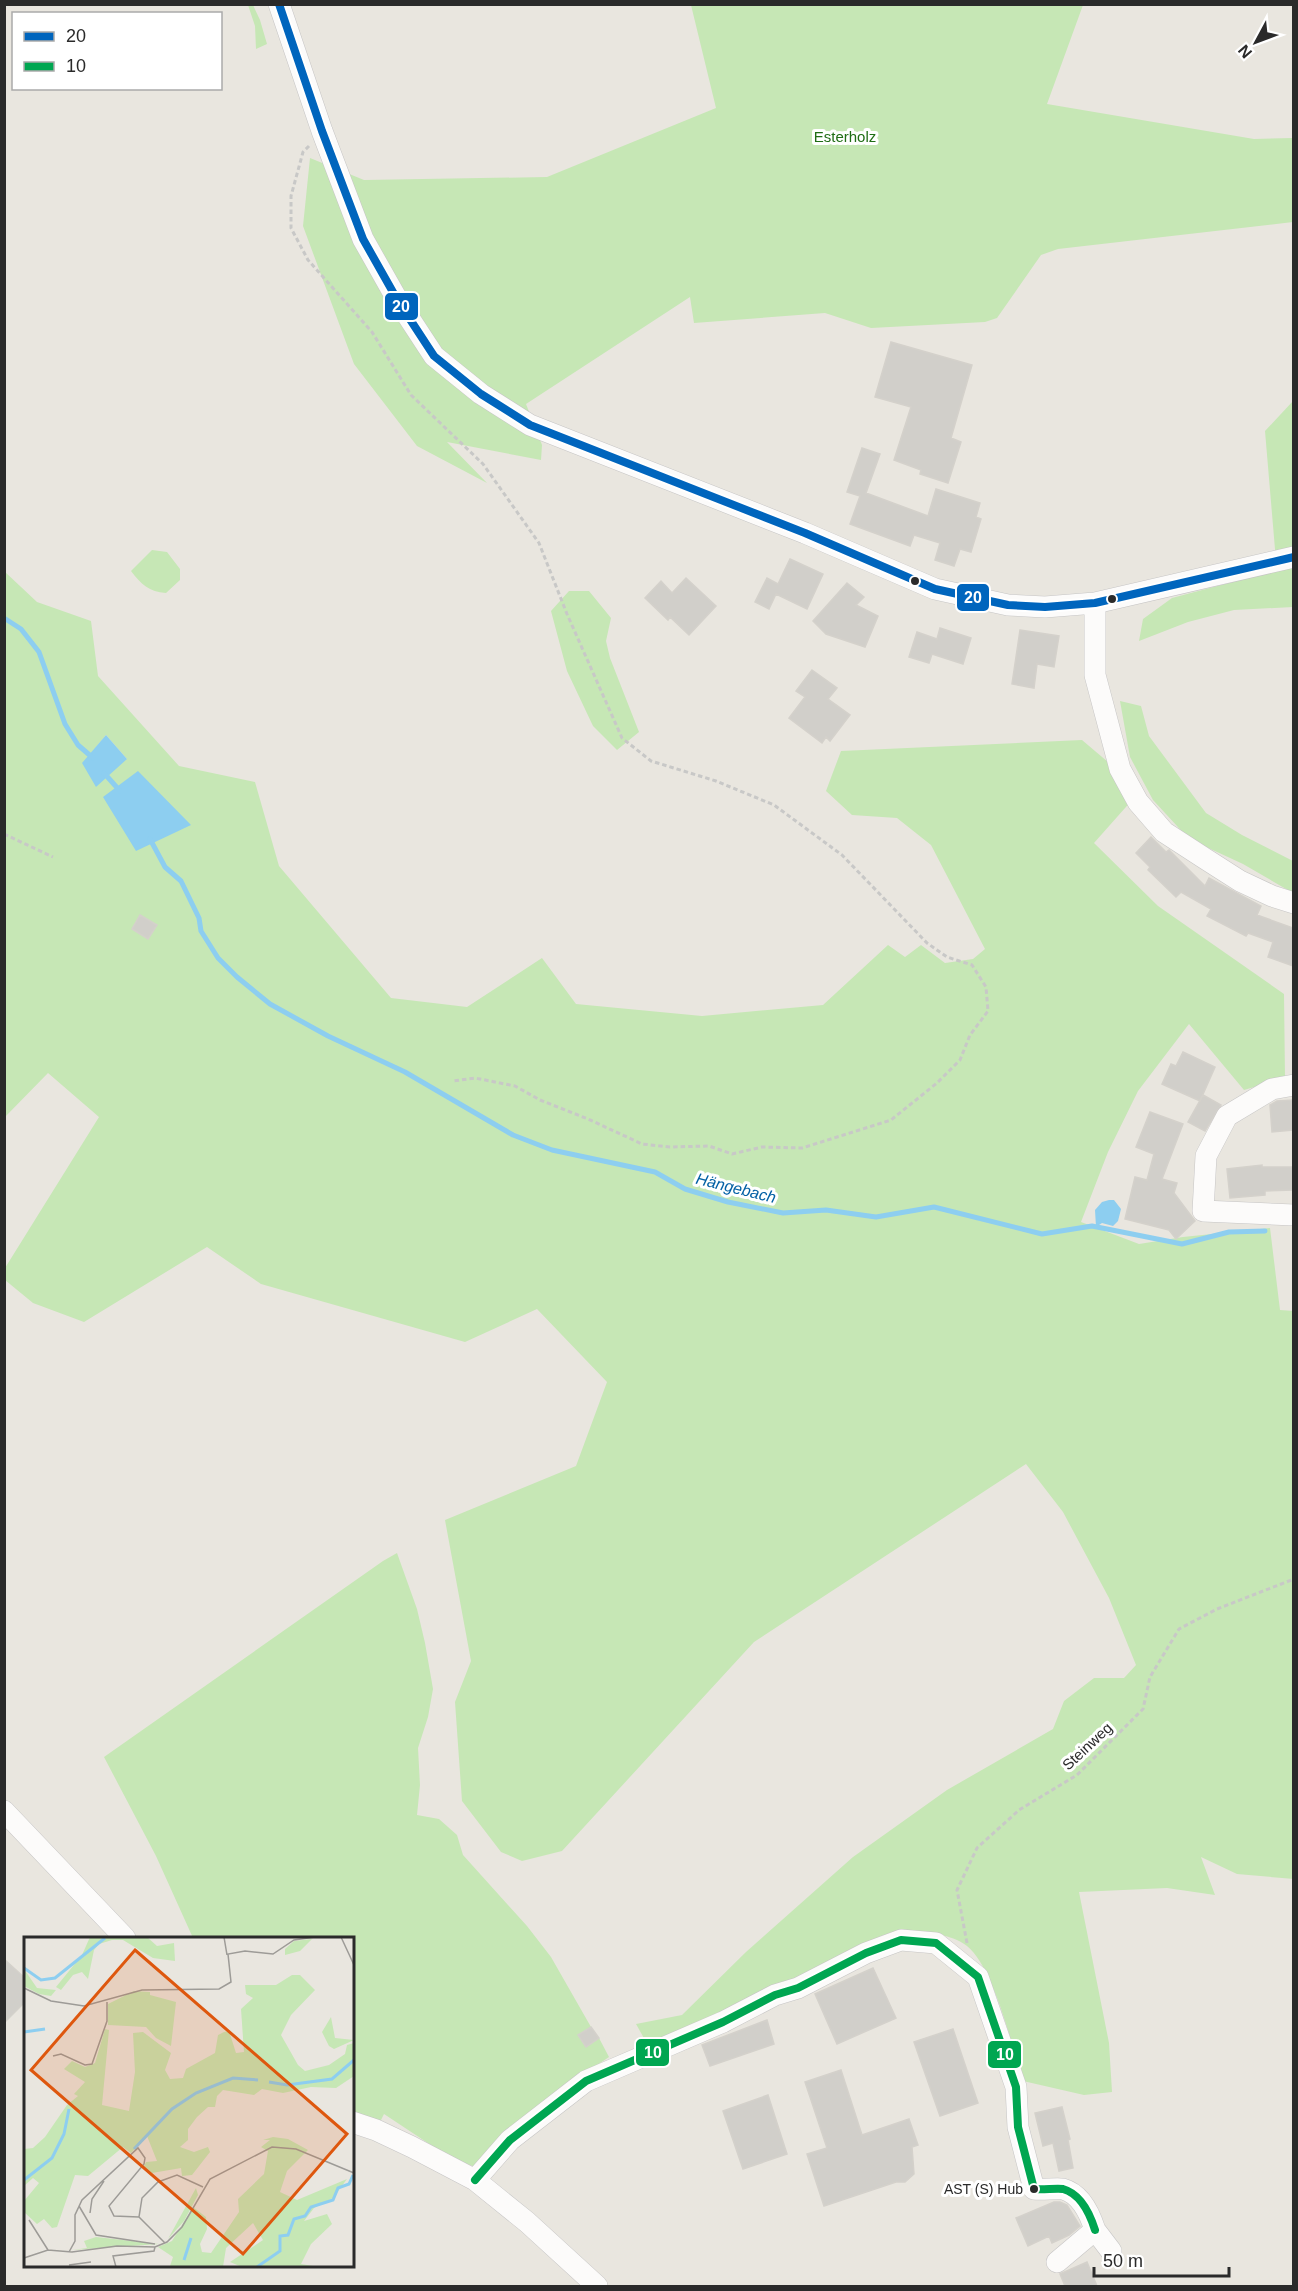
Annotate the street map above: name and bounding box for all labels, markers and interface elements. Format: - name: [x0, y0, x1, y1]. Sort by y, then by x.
- legend: [12, 12, 222, 90]
- north arrow: [1226, 12, 1286, 72]
- text: 20: [66, 26, 86, 46]
- text: N: [1235, 42, 1255, 61]
- text: 10: [66, 56, 86, 76]
- park label: Esterholz: [814, 128, 876, 145]
- line badge: 20: [384, 292, 419, 321]
- text: 20: [392, 298, 410, 315]
- unlabelled marker: [909, 575, 921, 587]
- line badge: 20: [956, 583, 990, 612]
- text: 20: [964, 589, 982, 606]
- unlabelled marker: [1106, 593, 1118, 605]
- water label: Hängebach: [694, 1170, 778, 1206]
- street label: Steinweg: [1059, 1719, 1115, 1773]
- inset map: [24, 1937, 354, 2267]
- line badge: 10: [635, 2038, 670, 2067]
- line badge: 10: [987, 2040, 1022, 2069]
- text: 10: [644, 2044, 662, 2061]
- text: 10: [996, 2046, 1014, 2063]
- place label: AST (S) Hub: [944, 2181, 1023, 2197]
- marker: AST (S) Hub: [1028, 2183, 1040, 2195]
- scale bar: [1094, 2240, 1229, 2278]
- text: 50 m: [1103, 2251, 1143, 2271]

